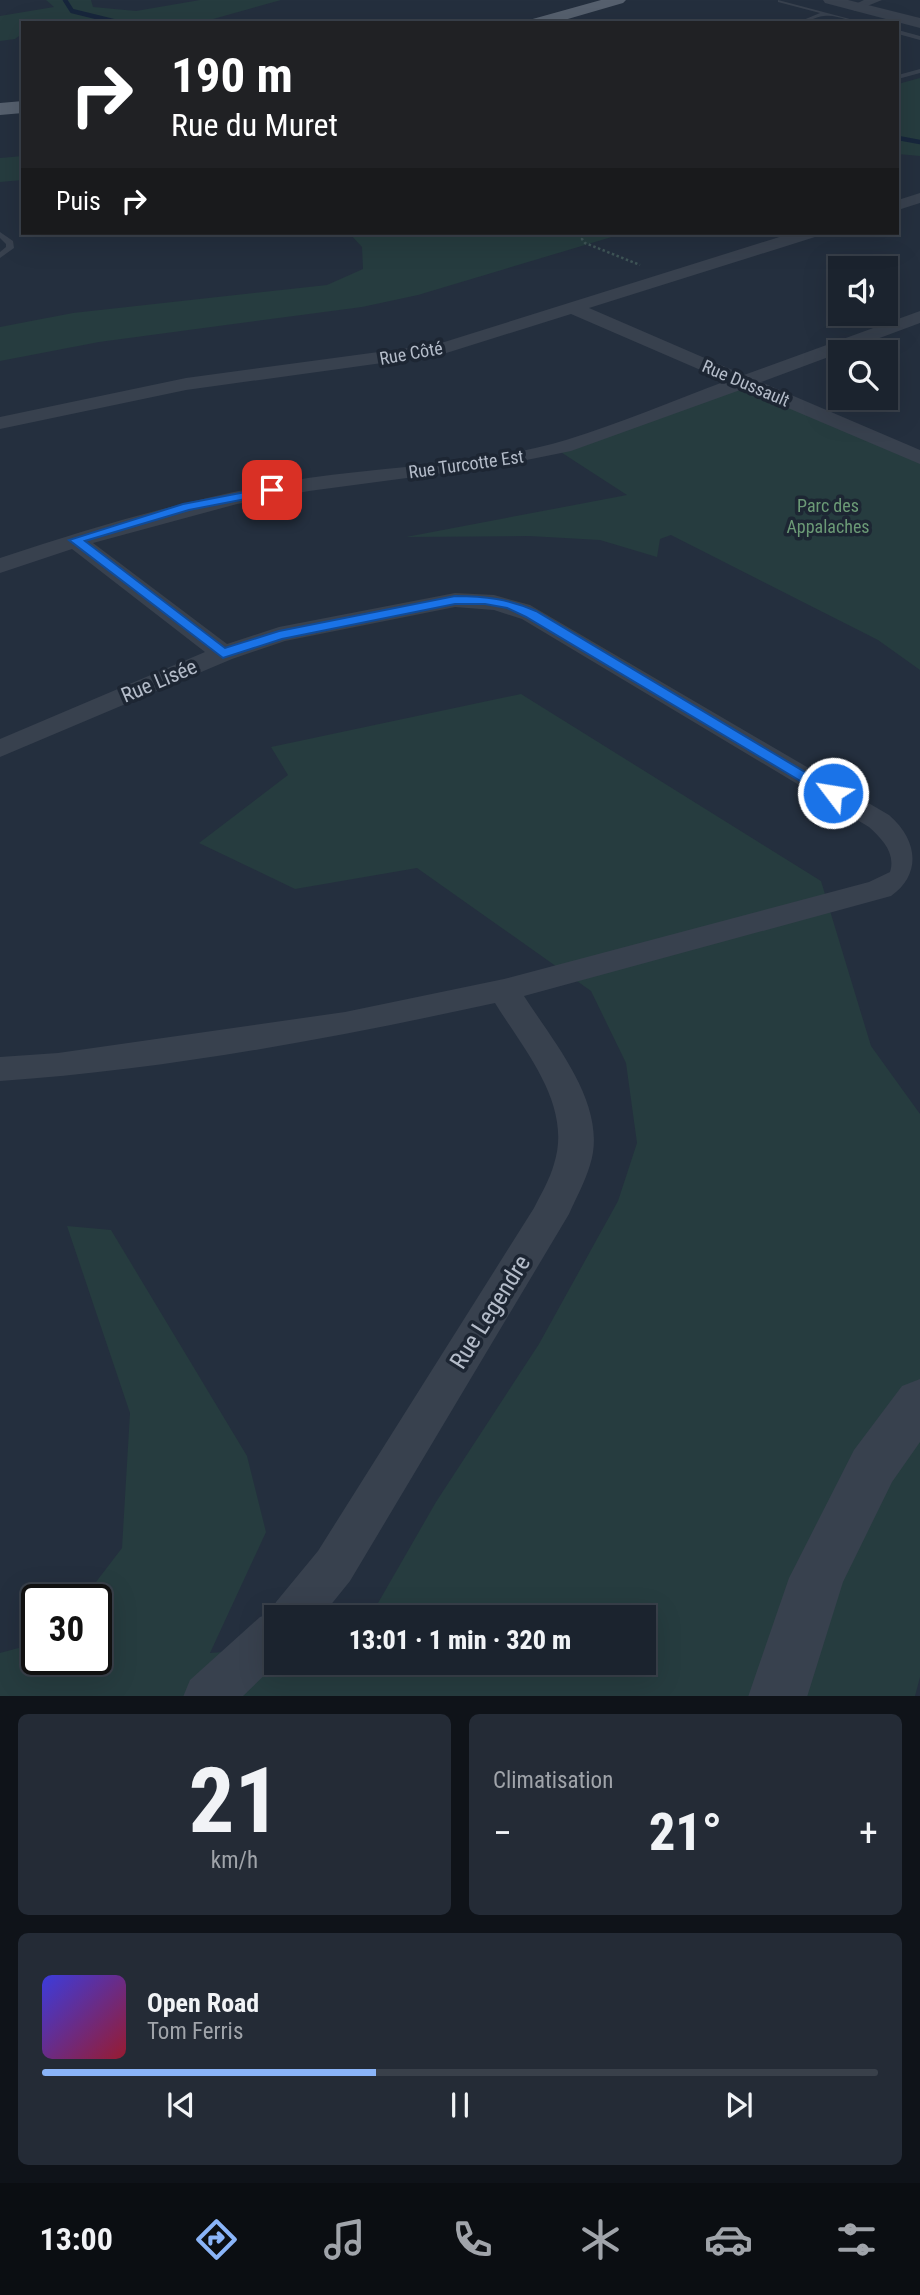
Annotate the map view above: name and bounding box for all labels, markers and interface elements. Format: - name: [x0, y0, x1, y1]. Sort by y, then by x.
- text: 190 m: [171, 47, 293, 104]
- icon: right: [56, 49, 147, 140]
- text: Rue du Muret: [171, 106, 338, 144]
- icon: right: [115, 182, 153, 220]
- text: Puis: [56, 186, 101, 216]
- map controls: [828, 256, 898, 410]
- button: sound: [828, 256, 898, 326]
- street label: Rue Côté: [378, 337, 444, 369]
- button: search: [828, 340, 898, 410]
- street label: Rue Dussault: [699, 355, 793, 411]
- street label: Rue Turcotte Est: [407, 446, 525, 482]
- pin: [242, 460, 302, 520]
- icon: arrive: [253, 471, 291, 509]
- park label: Parc des Appalaches: [786, 495, 870, 537]
- street label: Rue Lisée: [117, 654, 201, 708]
- position arrow: [796, 756, 870, 830]
- street label: Rue Legendre: [444, 1250, 536, 1374]
- speed limit sign: 30: [21, 1584, 112, 1675]
- text: 13:01 · 1 min · 320 m: [349, 1625, 571, 1655]
- text: 21: [189, 1748, 280, 1854]
- text: Climatisation: [493, 1767, 613, 1794]
- text: 21°: [649, 1802, 722, 1863]
- text: −: [493, 1811, 512, 1855]
- text: +: [859, 1811, 878, 1855]
- text: km/h: [211, 1847, 258, 1874]
- text: Open Road: [147, 1988, 259, 2018]
- text: Tom Ferris: [147, 2018, 243, 2045]
- icon: previous: [162, 2086, 200, 2124]
- icon: pause: [441, 2086, 479, 2124]
- icon: next: [720, 2086, 758, 2124]
- icon: directions: [192, 2215, 241, 2264]
- icon: music: [320, 2215, 369, 2264]
- icon: phone: [448, 2215, 497, 2264]
- icon: climate: [576, 2215, 625, 2264]
- icon: car: [704, 2215, 753, 2264]
- icon: filters: [832, 2215, 881, 2264]
- text: 13:00: [39, 2220, 113, 2258]

